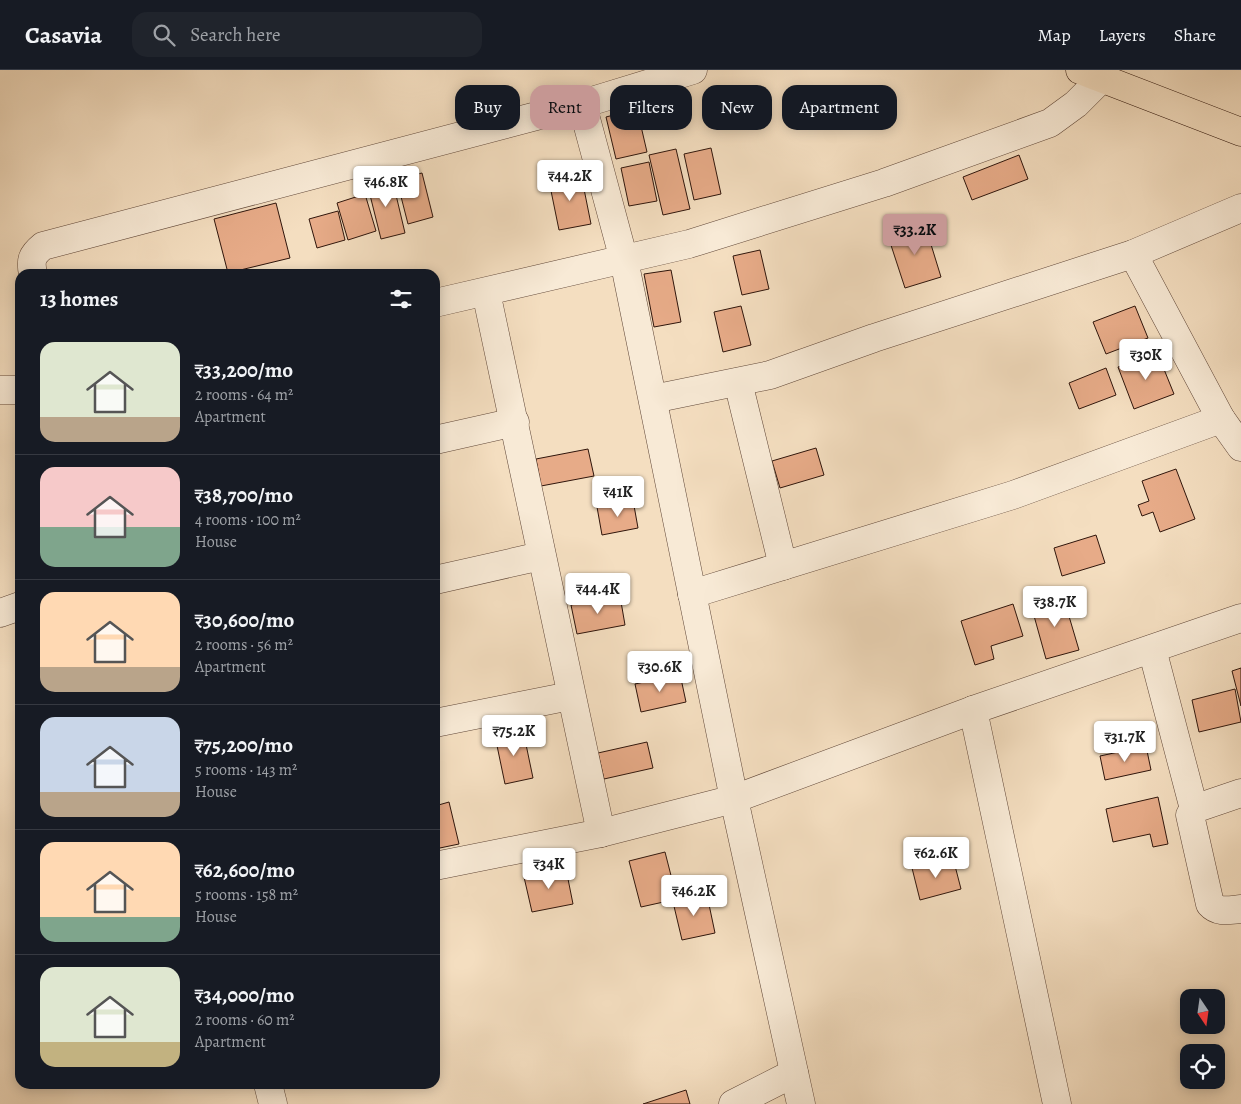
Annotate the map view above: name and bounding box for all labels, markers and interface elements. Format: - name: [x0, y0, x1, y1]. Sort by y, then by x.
- search box: [132, 12, 482, 57]
- text: Casavia: [25, 19, 102, 51]
- icon: search: [150, 21, 178, 49]
- text: Search here: [190, 22, 281, 48]
- text: Map: [1038, 23, 1071, 47]
- text: Layers: [1099, 23, 1146, 47]
- text: Share: [1174, 23, 1216, 47]
- chip: Buy: [455, 85, 520, 130]
- chip: Rent: [530, 85, 600, 130]
- chip: Filters: [610, 85, 692, 130]
- chip: New: [702, 85, 772, 130]
- chip: Apartment: [782, 85, 897, 130]
- pin: ₹44.2K: [529, 160, 611, 202]
- text: ₹44.2K: [548, 165, 592, 187]
- pin: ₹46.8K: [345, 166, 427, 208]
- text: ₹46.8K: [364, 171, 408, 193]
- pin: ₹33.2K: [874, 214, 956, 256]
- text: ₹33.2K: [894, 219, 936, 241]
- text: 13 homes: [40, 285, 118, 313]
- icon: filters: [387, 285, 415, 313]
- pin: ₹30K: [1116, 338, 1176, 381]
- text: ₹30K: [1130, 344, 1162, 366]
- text: ₹33,200/mo: [195, 356, 293, 384]
- icon: home: [80, 362, 140, 422]
- text: 2 rooms · 64 m²: [195, 384, 293, 406]
- text: Apartment: [195, 406, 266, 428]
- pin: ₹41K: [588, 476, 648, 518]
- text: ₹38,700/mo: [195, 481, 293, 509]
- text: ₹41K: [603, 481, 633, 503]
- icon: home: [80, 487, 140, 547]
- text: 4 rooms · 100 m²: [195, 509, 301, 531]
- text: House: [195, 531, 237, 553]
- pin: ₹44.4K: [557, 572, 639, 615]
- text: ₹44.4K: [576, 578, 620, 600]
- pin: ₹38.7K: [1014, 586, 1096, 628]
- text: ₹38.7K: [1034, 591, 1076, 613]
- text: ₹30,600/mo: [195, 606, 294, 634]
- icon: home: [80, 612, 140, 672]
- text: 2 rooms · 56 m²: [195, 634, 293, 656]
- pin: ₹30.6K: [619, 650, 701, 693]
- text: Apartment: [195, 656, 266, 678]
- text: ₹30.6K: [638, 656, 682, 678]
- pin: ₹75.2K: [473, 714, 555, 757]
- text: ₹75.2K: [493, 720, 535, 742]
- pin: ₹31.7K: [1084, 720, 1166, 763]
- text: ₹31.7K: [1105, 726, 1145, 748]
- text: ₹75,200/mo: [195, 731, 293, 759]
- icon: home: [80, 737, 140, 797]
- text: 5 rooms · 143 m²: [195, 759, 297, 781]
- text: House: [195, 781, 237, 803]
- pin: ₹62.6K: [895, 836, 977, 879]
- text: ₹62.6K: [914, 842, 958, 864]
- pin: ₹34K: [519, 848, 579, 890]
- text: ₹34K: [534, 853, 564, 875]
- text: ₹62,600/mo: [195, 856, 295, 884]
- icon: home: [80, 862, 140, 922]
- pin: ₹46.2K: [653, 874, 735, 917]
- text: ₹46.2K: [672, 880, 716, 902]
- text: 5 rooms · 158 m²: [195, 884, 298, 906]
- text: House: [195, 906, 237, 928]
- text: ₹34,000/mo: [195, 981, 294, 1009]
- icon: home: [80, 987, 140, 1047]
- north arrow: [1180, 989, 1225, 1034]
- map controls: [1180, 989, 1225, 1089]
- text: 2 rooms · 60 m²: [195, 1009, 295, 1031]
- text: Apartment: [195, 1031, 266, 1053]
- button: locate: [1180, 1044, 1225, 1089]

